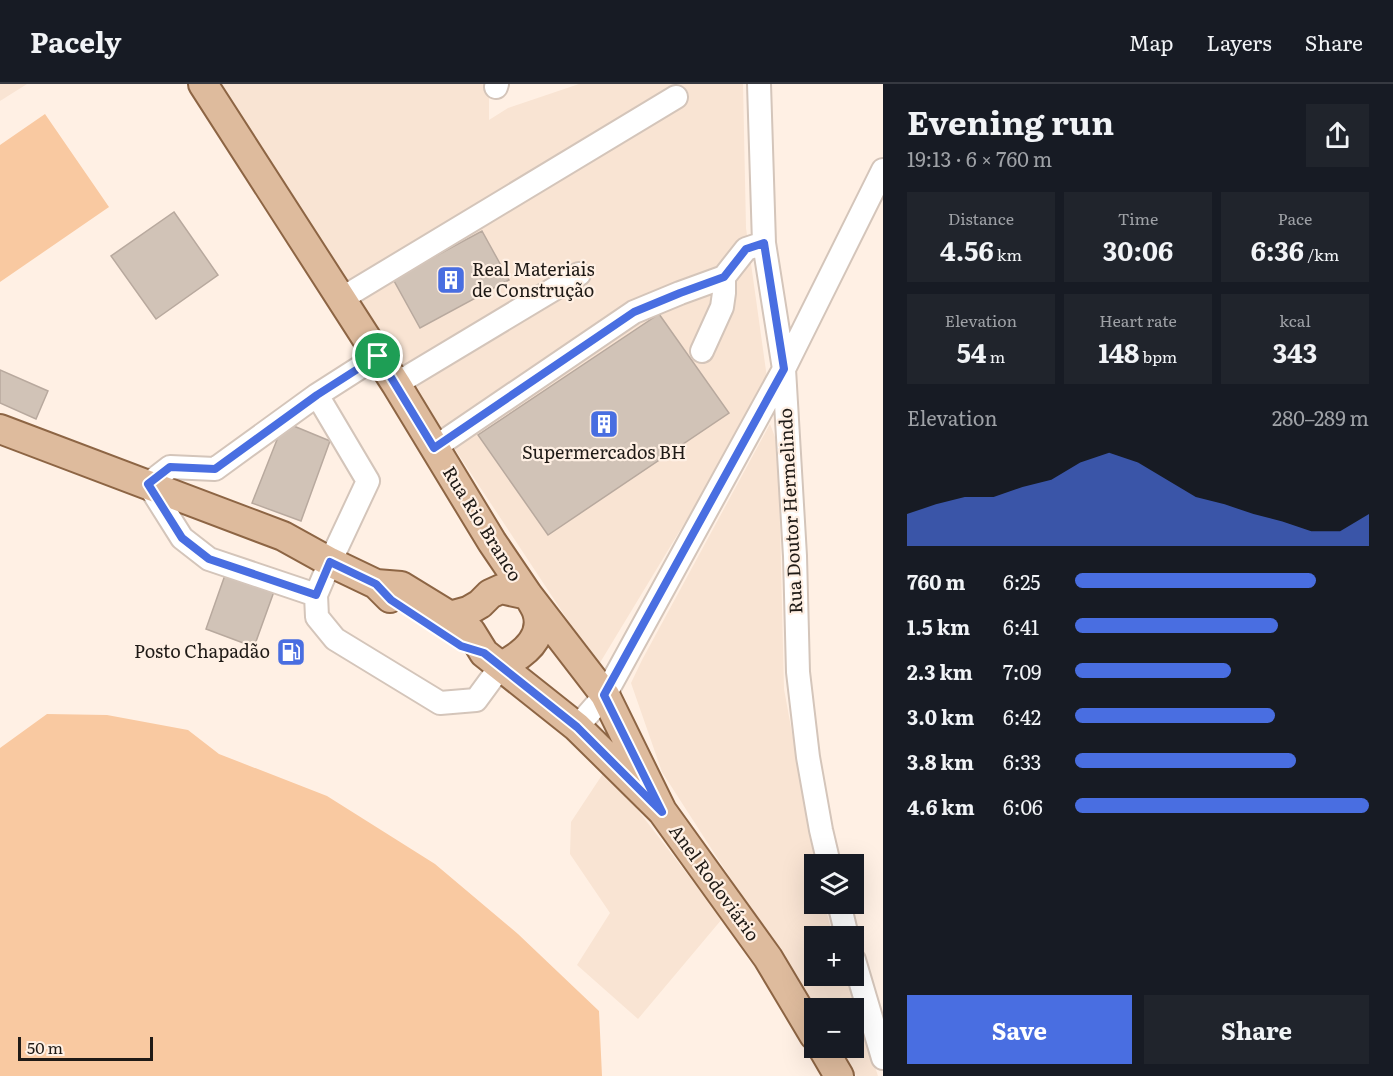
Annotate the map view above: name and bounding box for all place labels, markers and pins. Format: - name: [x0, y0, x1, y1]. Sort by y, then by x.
- place label: Real Materiais de Construção: [472, 255, 595, 303]
- building icon: Real Materiais de Construção: [435, 264, 467, 296]
- pin: [352, 330, 403, 381]
- building icon: Supermercados BH: [588, 408, 620, 440]
- place label: Supermercados BH: [522, 438, 686, 465]
- fuel station icon: Posto Chapadão: [275, 636, 307, 668]
- place label: Posto Chapadão: [134, 637, 270, 664]

